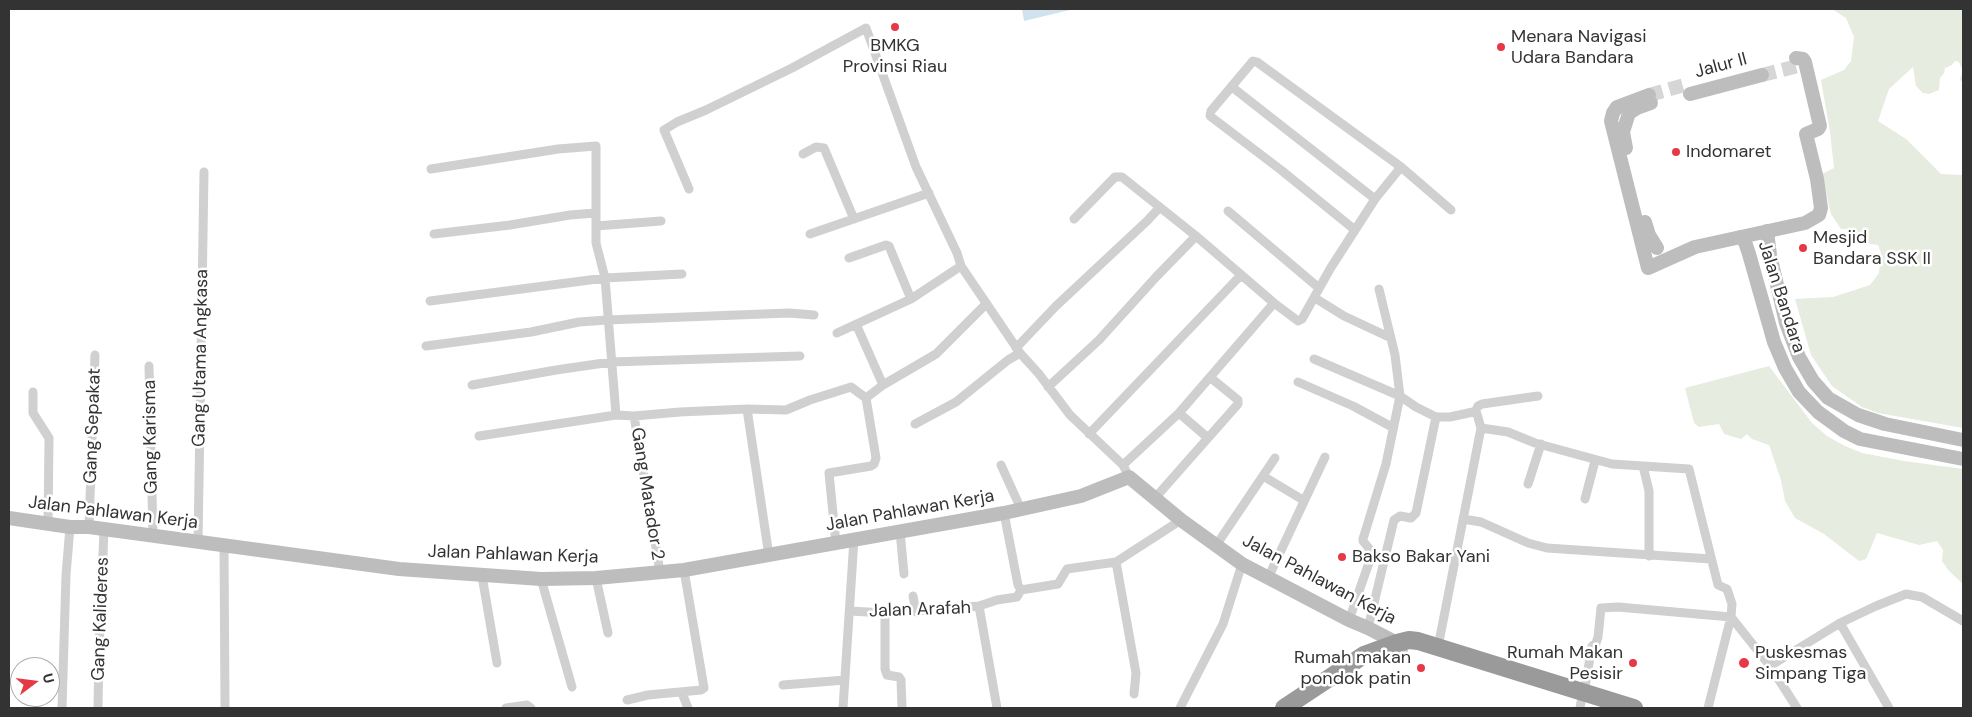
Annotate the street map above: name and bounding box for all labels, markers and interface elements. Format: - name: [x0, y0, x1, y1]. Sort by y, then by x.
- marker: BMKG Provinsi Riau: [889, 21, 901, 33]
- place label: Menara Navigasi Udara Bandara: [1511, 26, 1647, 68]
- place label: BMKG Provinsi Riau: [843, 35, 947, 78]
- marker: Menara Navigasi Udara Bandara: [1495, 41, 1507, 53]
- street label: Jalur II: [1693, 49, 1749, 83]
- place label: Indomaret: [1686, 141, 1772, 163]
- marker: Indomaret: [1670, 146, 1682, 158]
- place label: Mesjid Bandara SSK II: [1813, 227, 1931, 270]
- street label: Jalan Bandara: [1753, 238, 1809, 356]
- marker: Mesjid Bandara SSK II: [1797, 242, 1809, 254]
- street label: Gang Utama Angkasa: [189, 269, 213, 447]
- street label: Gang Sepakat: [80, 368, 106, 484]
- street label: Gang Karisma: [139, 380, 163, 494]
- street label: Gang Matador 2: [626, 426, 668, 562]
- street label: Jalan Pahlawan Kerja: [824, 486, 996, 536]
- street label: Jalan Pahlawan Kerja: [27, 492, 199, 534]
- street label: Jalan Pahlawan Kerja: [1239, 530, 1399, 630]
- street label: Jalan Pahlawan Kerja: [427, 541, 599, 569]
- place label: Bakso Bakar Yani: [1352, 546, 1490, 568]
- marker: Bakso Bakar Yani: [1336, 551, 1348, 563]
- street label: Gang Kalideres: [88, 557, 114, 681]
- street label: Jalan Arafah: [869, 597, 971, 623]
- place label: Rumah Makan Pesisir: [1507, 642, 1623, 684]
- place label: Puskesmas Simpang Tiga: [1755, 642, 1866, 684]
- place label: Rumah makan pondok patin: [1294, 647, 1411, 690]
- marker: Puskesmas Simpang Tiga: [1737, 656, 1751, 670]
- north arrow: [10, 657, 60, 707]
- marker: Rumah Makan Pesisir: [1627, 657, 1639, 669]
- marker: Rumah makan pondok patin: [1415, 662, 1427, 674]
- text: U: [39, 671, 58, 685]

